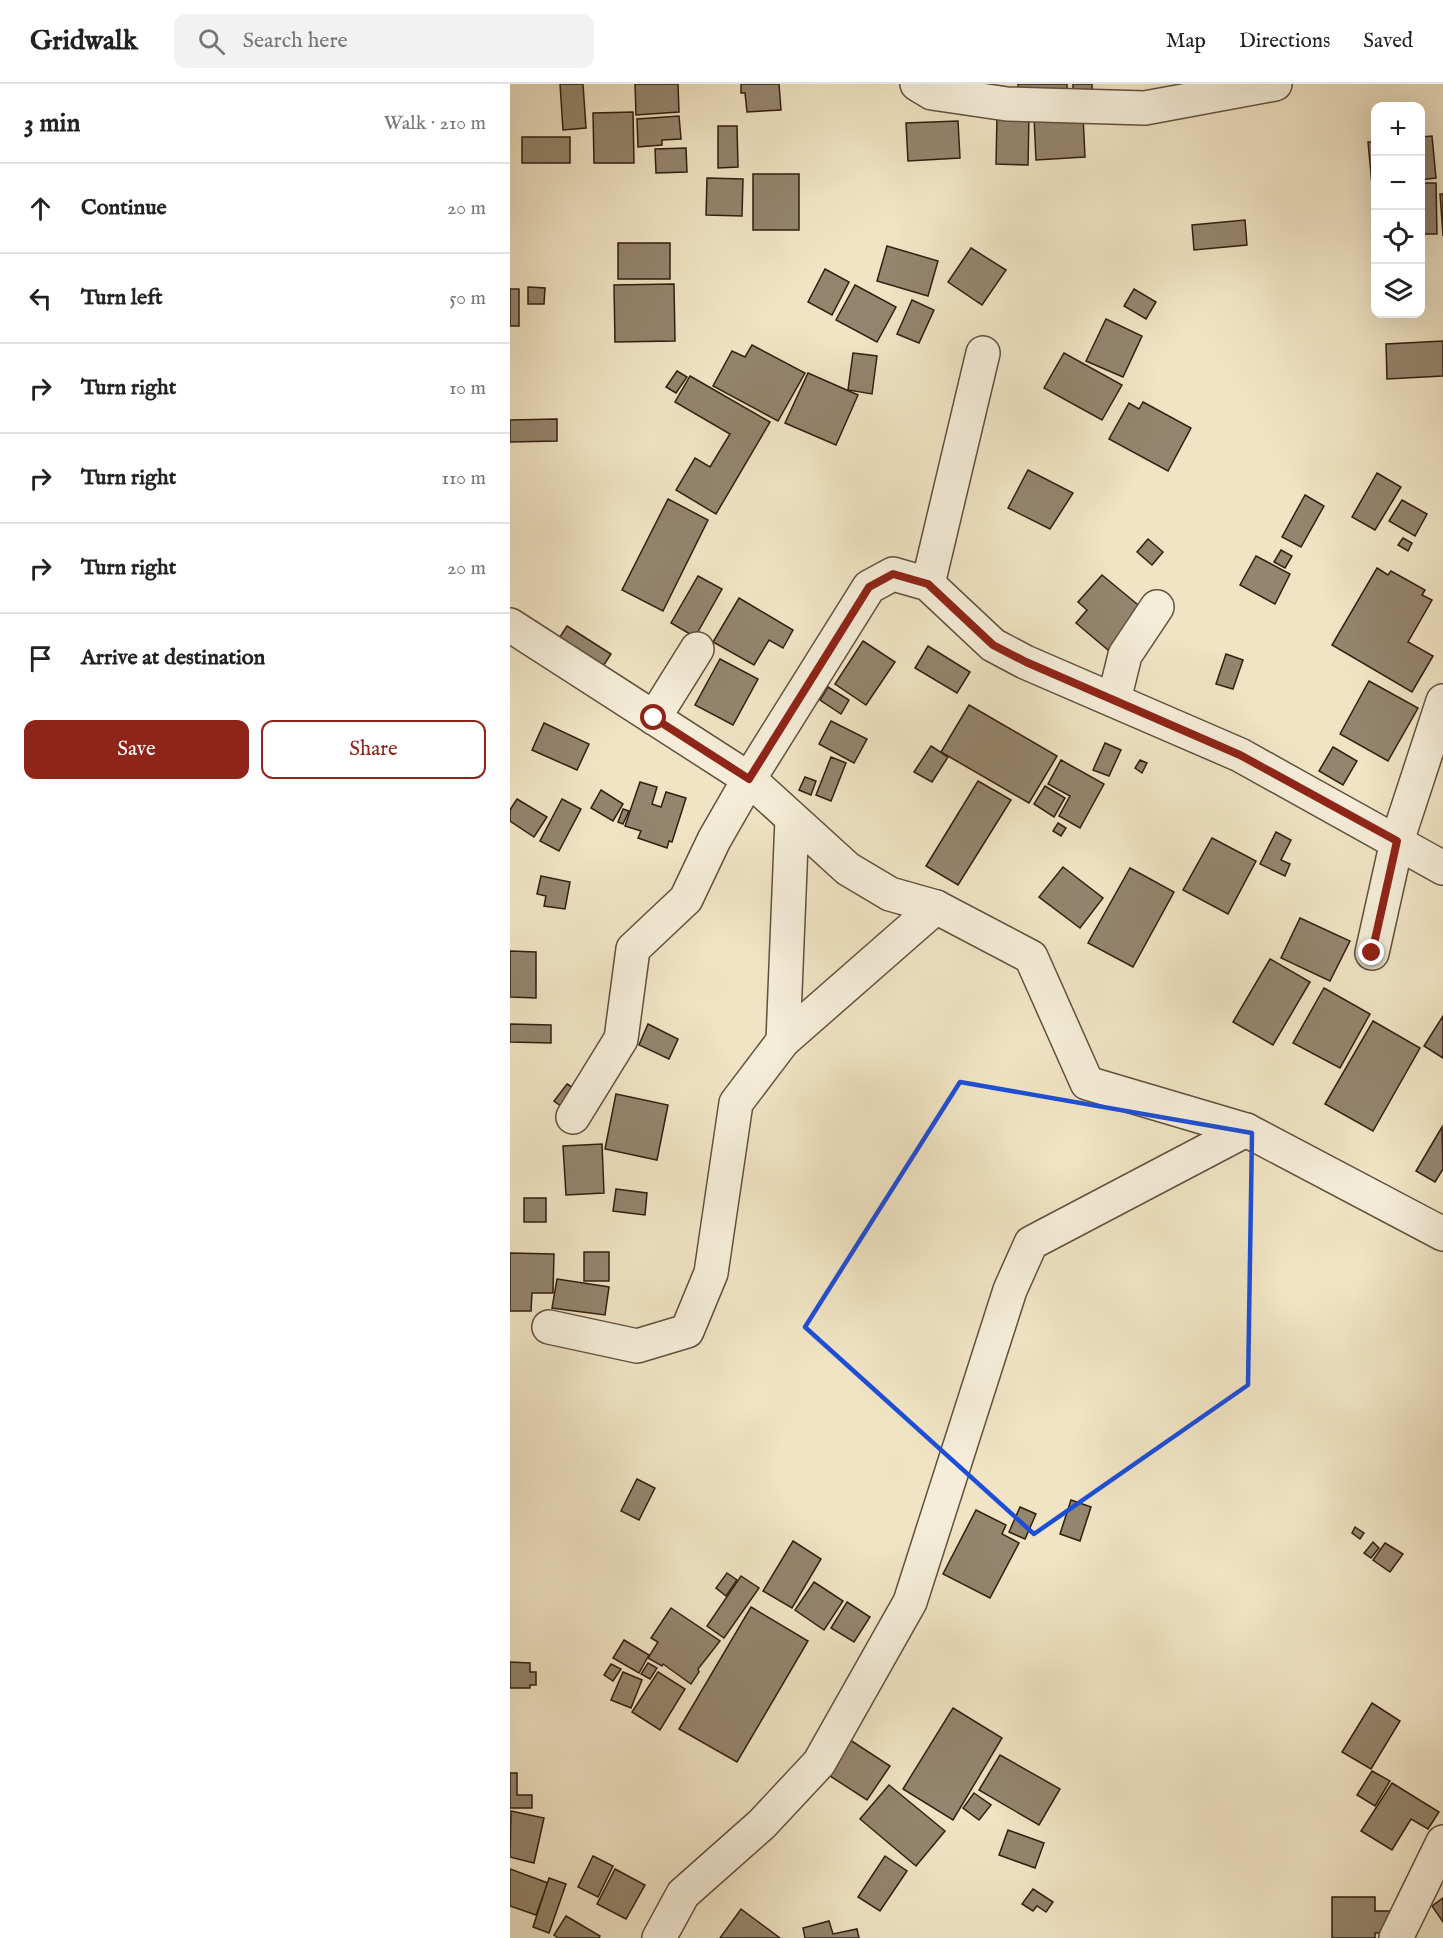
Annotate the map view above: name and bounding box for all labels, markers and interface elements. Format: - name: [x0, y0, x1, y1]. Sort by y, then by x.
- search box: [174, 14, 594, 68]
- text: Gridwalk: [30, 24, 138, 59]
- icon: search: [195, 25, 228, 58]
- text: Search here: [243, 27, 348, 55]
- text: Map: [1166, 28, 1206, 55]
- text: Directions: [1239, 28, 1330, 55]
- text: Saved: [1363, 28, 1413, 55]
- map controls: [1371, 102, 1425, 318]
- button: +: [1371, 102, 1425, 156]
- text: 3 min: [24, 107, 80, 140]
- text: Walk · 210 m: [384, 111, 486, 136]
- button: −: [1371, 156, 1425, 210]
- icon: ahead: [24, 192, 57, 225]
- text: Continue: [81, 194, 167, 222]
- text: 20 m: [447, 196, 486, 221]
- button: locate: [1371, 210, 1425, 264]
- button: layers: [1371, 264, 1425, 318]
- icon: left: [24, 282, 57, 315]
- text: Turn left: [81, 284, 163, 312]
- text: 50 m: [449, 286, 486, 311]
- icon: right: [24, 372, 57, 405]
- text: Turn right: [81, 374, 176, 402]
- text: 10 m: [449, 376, 486, 401]
- icon: right: [24, 462, 57, 495]
- text: Turn right: [81, 464, 176, 492]
- text: 110 m: [442, 466, 486, 491]
- icon: right: [24, 552, 57, 585]
- text: Turn right: [81, 554, 176, 582]
- text: 20 m: [447, 556, 486, 581]
- icon: arrive: [24, 642, 57, 675]
- text: Arrive at destination: [81, 644, 265, 672]
- route start: [640, 704, 666, 730]
- button: Save: [24, 720, 249, 779]
- button: Share: [261, 720, 486, 779]
- route end: [1358, 939, 1384, 965]

